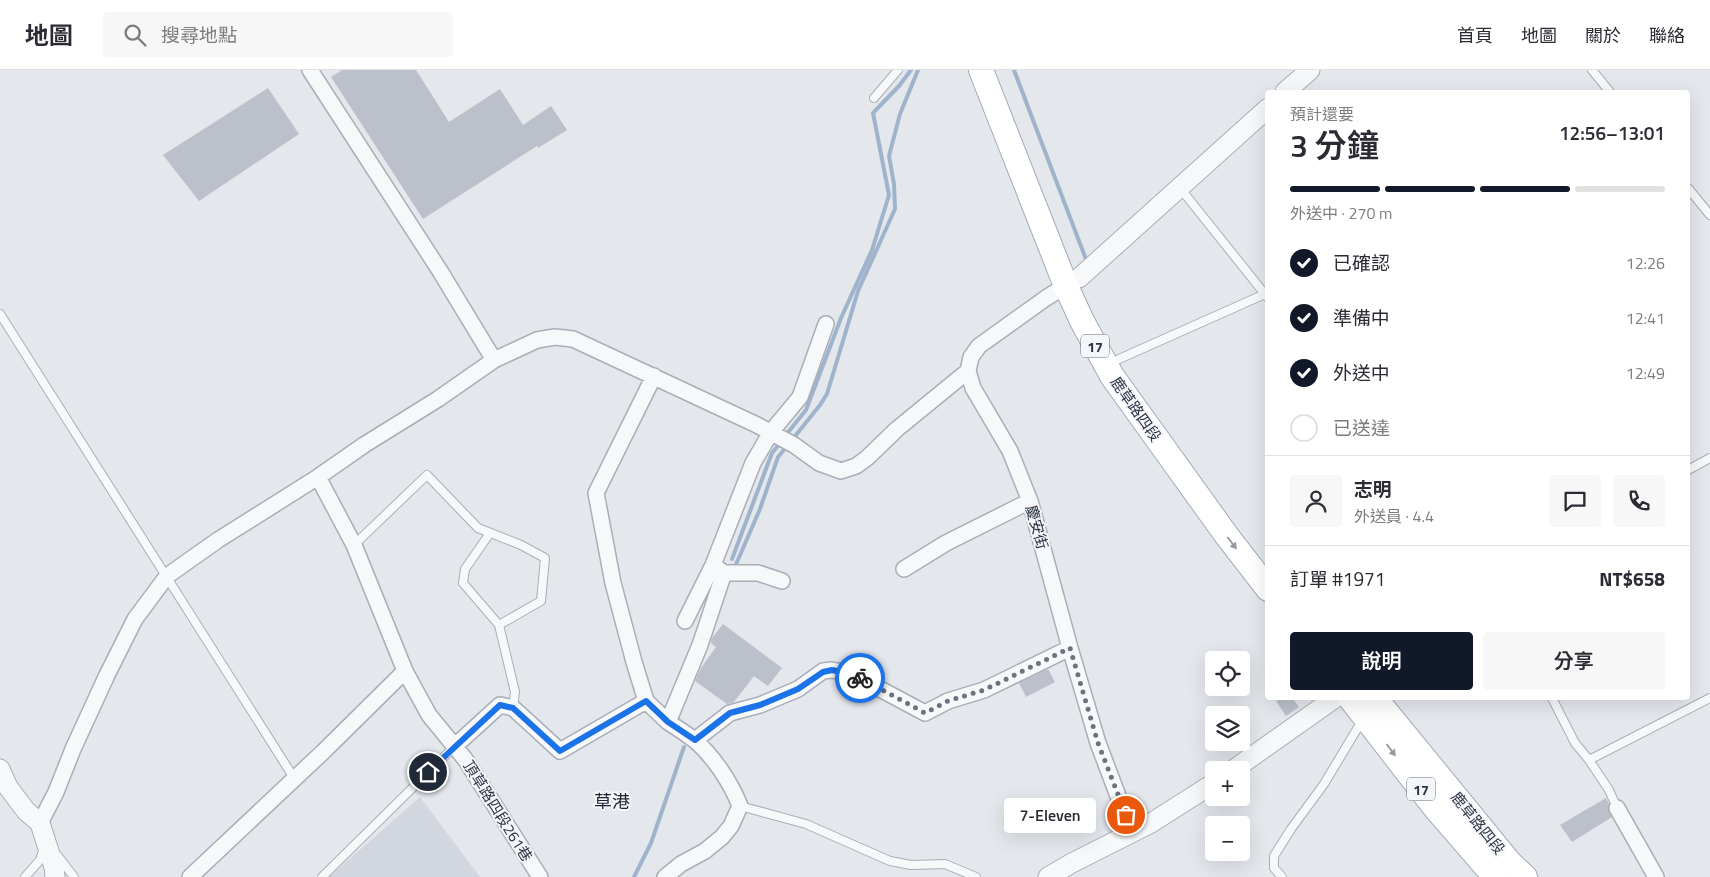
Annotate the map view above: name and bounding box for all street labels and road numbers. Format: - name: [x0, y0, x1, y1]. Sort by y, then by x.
- road number: 17: [1081, 334, 1109, 358]
- street label: 鹿草路四段: [1105, 372, 1167, 446]
- street label: 慶安街: [1020, 502, 1054, 552]
- street label: 頂草路四段261巷: [458, 756, 538, 866]
- road number: 17: [1407, 778, 1435, 801]
- street label: 鹿草路四段: [1445, 787, 1511, 859]

